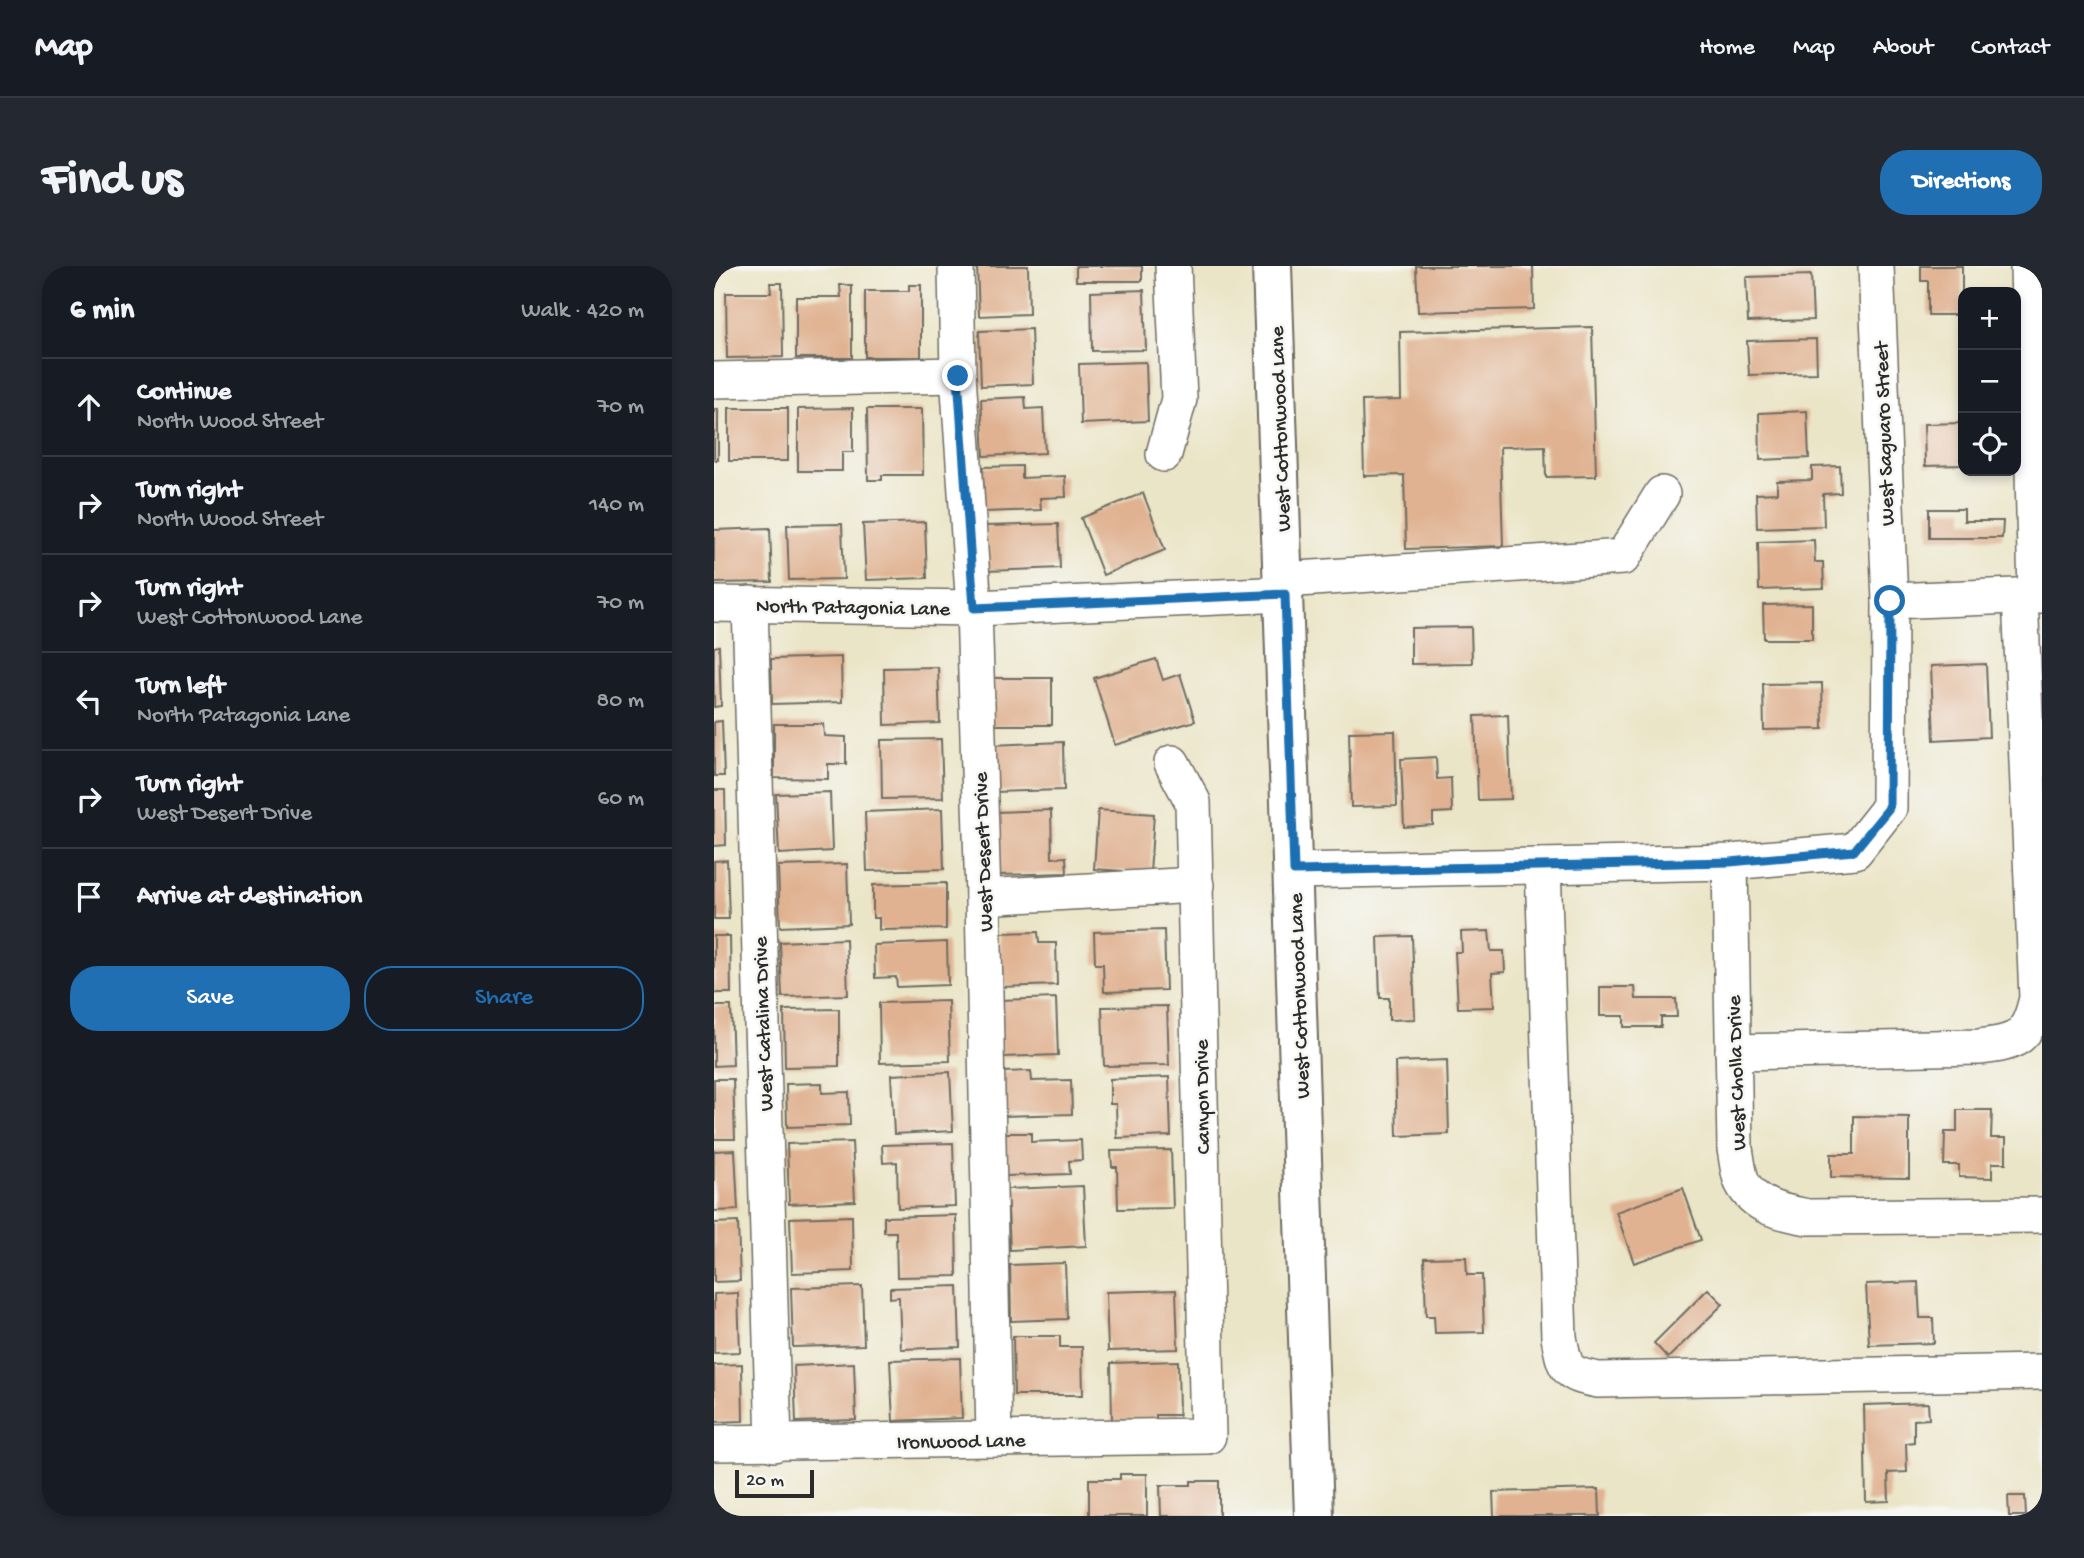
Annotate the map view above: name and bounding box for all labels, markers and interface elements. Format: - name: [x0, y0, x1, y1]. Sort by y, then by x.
- text: Map: [35, 29, 92, 67]
- text: Home: [1699, 34, 1755, 63]
- text: Map: [1793, 34, 1835, 63]
- text: About: [1873, 34, 1933, 63]
- text: Contact: [1971, 34, 2049, 63]
- button: Directions: [1880, 150, 2042, 215]
- text: Find us: [42, 153, 182, 211]
- map controls: [1958, 287, 2021, 476]
- button: +: [1958, 287, 2021, 350]
- text: 6 min: [70, 294, 134, 329]
- text: Walk · 420 m: [521, 298, 644, 325]
- street label: West Cottonwood Lane: [1266, 324, 1299, 532]
- street label: West Saguaro Street: [1871, 339, 1902, 526]
- button: −: [1958, 350, 2021, 413]
- route end: [942, 360, 973, 391]
- text: Continue: [137, 378, 231, 409]
- icon: ahead: [70, 388, 108, 426]
- text: 70 m: [597, 394, 644, 421]
- text: North Wood Street: [137, 409, 323, 436]
- button: locate: [1958, 413, 2021, 476]
- text: Turn right: [137, 476, 241, 507]
- icon: right: [70, 486, 108, 524]
- text: 140 m: [589, 492, 644, 519]
- text: North Wood Street: [137, 507, 323, 534]
- text: Turn right: [137, 574, 241, 605]
- icon: right: [70, 584, 108, 622]
- route start: [1874, 585, 1905, 616]
- text: 70 m: [597, 590, 644, 617]
- street label: North Patagonia Lane: [755, 595, 952, 624]
- text: West Cottonwood Lane: [137, 605, 362, 632]
- text: Turn left: [137, 672, 225, 703]
- icon: left: [70, 682, 108, 720]
- text: 80 m: [597, 688, 644, 715]
- text: North Patagonia Lane: [137, 703, 350, 730]
- text: Turn right: [137, 770, 241, 801]
- street label: West Desert Drive: [970, 770, 1001, 932]
- icon: right: [70, 780, 108, 818]
- text: 60 m: [598, 786, 644, 813]
- text: West Desert Drive: [137, 801, 312, 828]
- icon: arrive: [70, 878, 108, 916]
- text: Arrive at destination: [137, 882, 362, 913]
- street label: West Cottonwood Lane: [1285, 891, 1318, 1099]
- street label: West Catalina Drive: [750, 935, 781, 1112]
- button: Save: [70, 966, 350, 1031]
- button: Share: [364, 966, 644, 1031]
- street label: West Cholla Drive: [1723, 994, 1754, 1151]
- street label: Canyon Drive: [1191, 1038, 1218, 1155]
- street label: Ironwood Lane: [896, 1430, 1027, 1457]
- scale bar: [735, 1467, 814, 1499]
- text: 20 m: [746, 1470, 784, 1493]

